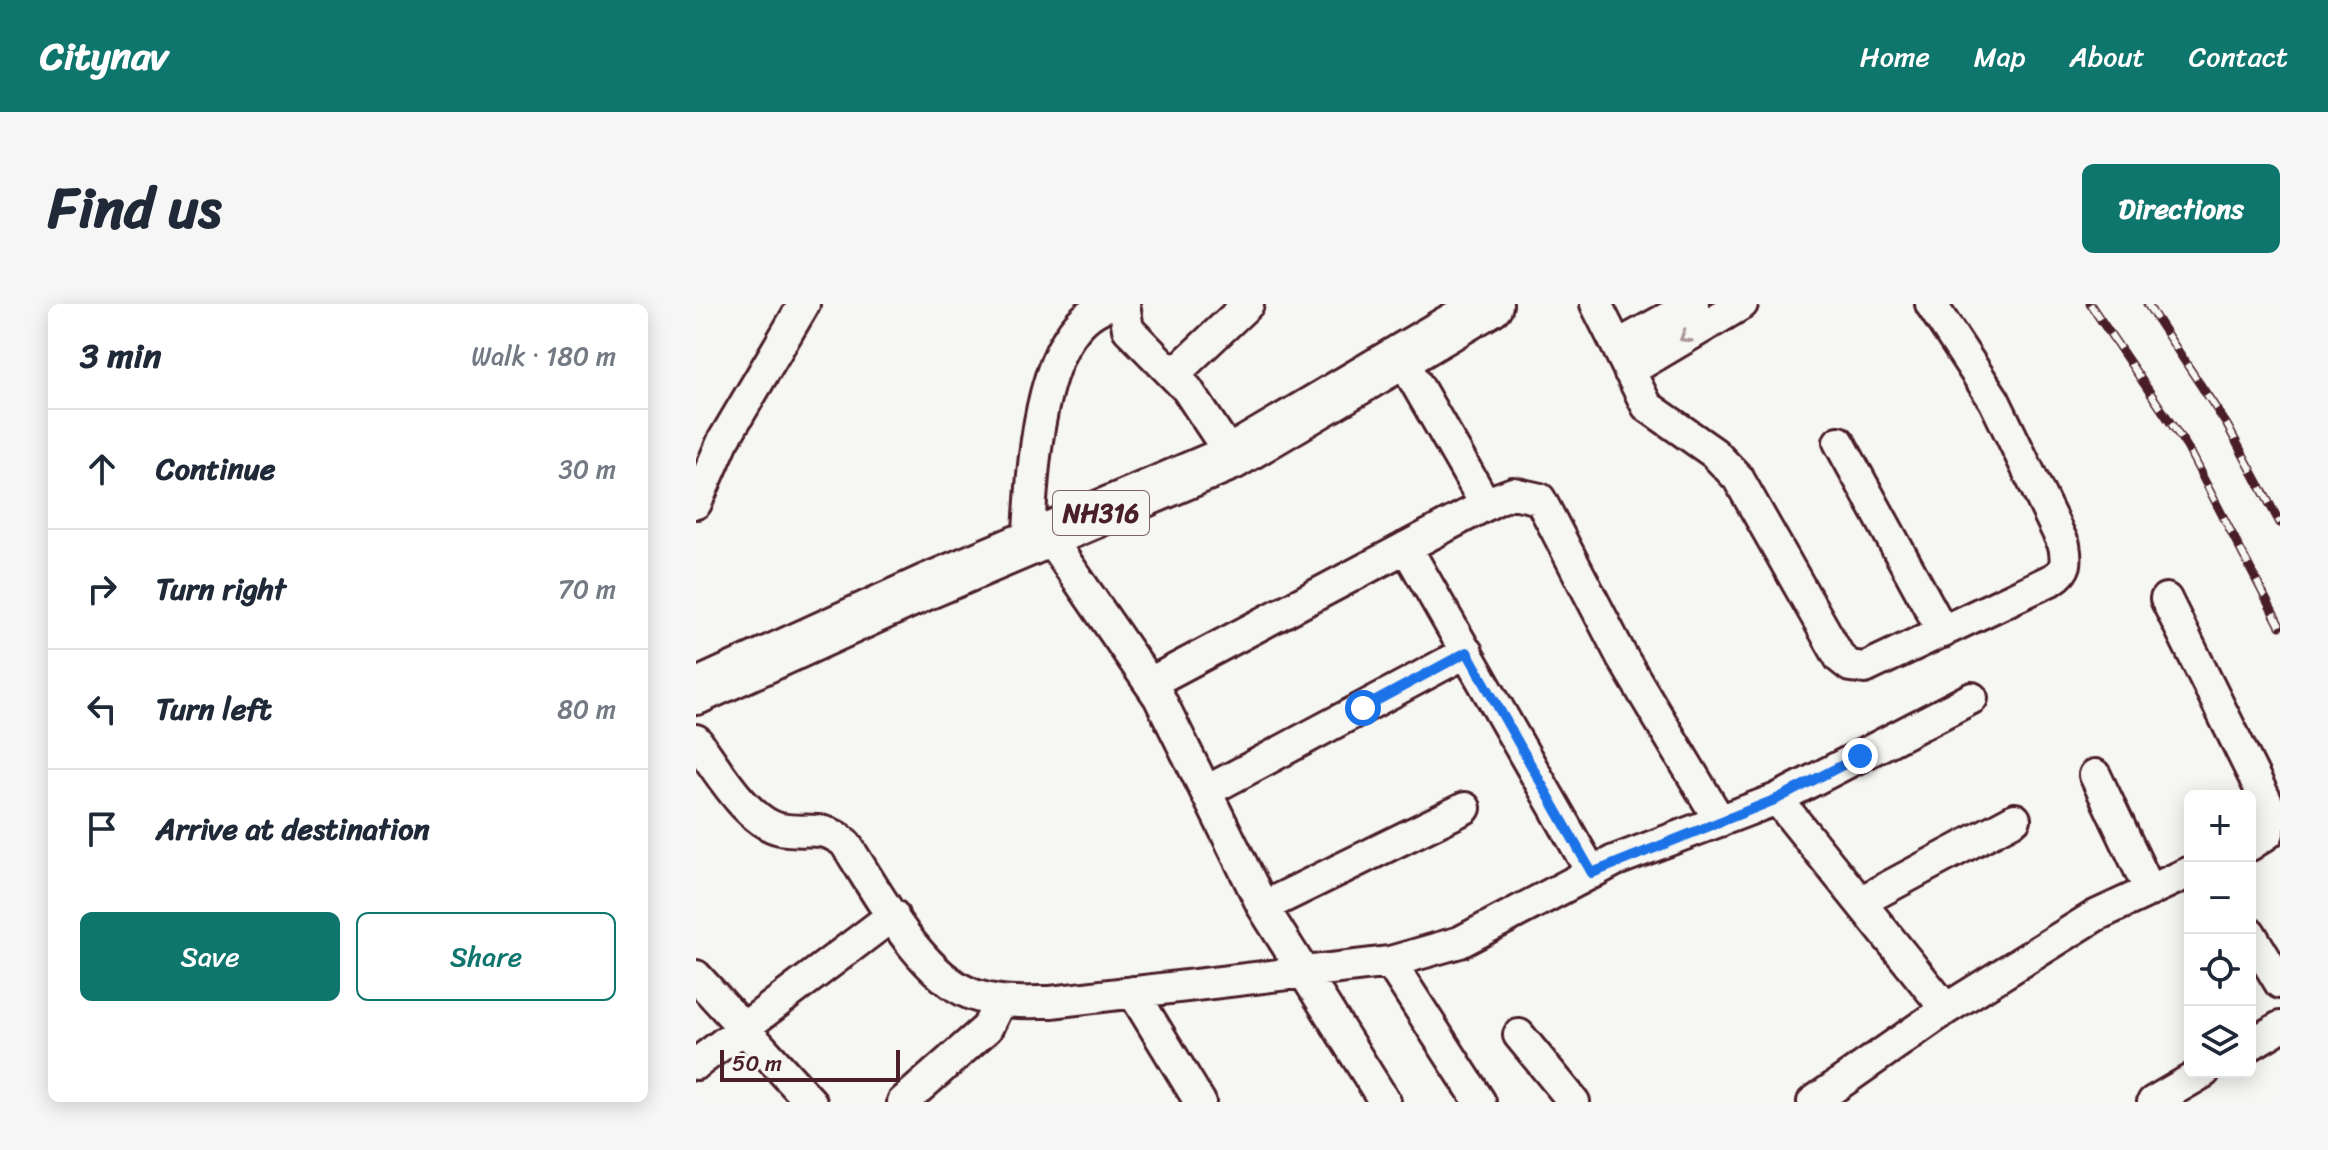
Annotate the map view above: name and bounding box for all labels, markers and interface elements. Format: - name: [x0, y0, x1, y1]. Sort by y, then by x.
- text: Citynav: [40, 23, 168, 90]
- text: Home: [1860, 32, 1930, 81]
- text: Map: [1974, 32, 2025, 81]
- text: About: [2069, 32, 2145, 81]
- text: Contact: [2189, 32, 2288, 81]
- text: Find us: [48, 159, 221, 258]
- button: Directions: [2082, 164, 2280, 253]
- text: 3 min: [80, 326, 161, 386]
- one-way arrow: [1679, 328, 1694, 343]
- text: Walk · 180 m: [471, 333, 616, 379]
- text: Continue: [156, 442, 275, 496]
- text: 30 m: [559, 446, 616, 492]
- icon: ahead: [80, 447, 124, 491]
- road number: NH316: [1053, 491, 1149, 535]
- text: Turn right: [156, 562, 286, 616]
- text: 70 m: [558, 566, 616, 612]
- icon: right: [80, 567, 124, 611]
- text: Turn left: [156, 682, 272, 736]
- text: 80 m: [557, 686, 616, 732]
- icon: left: [80, 687, 124, 731]
- route start: [1345, 690, 1381, 726]
- route end: [1842, 738, 1878, 774]
- map controls: [2184, 790, 2256, 1078]
- button: +: [2184, 790, 2256, 862]
- text: Arrive at destination: [156, 802, 430, 856]
- icon: arrive: [80, 807, 124, 851]
- button: −: [2184, 862, 2256, 934]
- button: Save: [80, 912, 340, 1001]
- button: Share: [356, 912, 616, 1001]
- button: locate: [2184, 934, 2256, 1006]
- button: layers: [2184, 1006, 2256, 1078]
- text: 50 m: [732, 1044, 782, 1083]
- scale bar: [720, 1046, 900, 1082]

